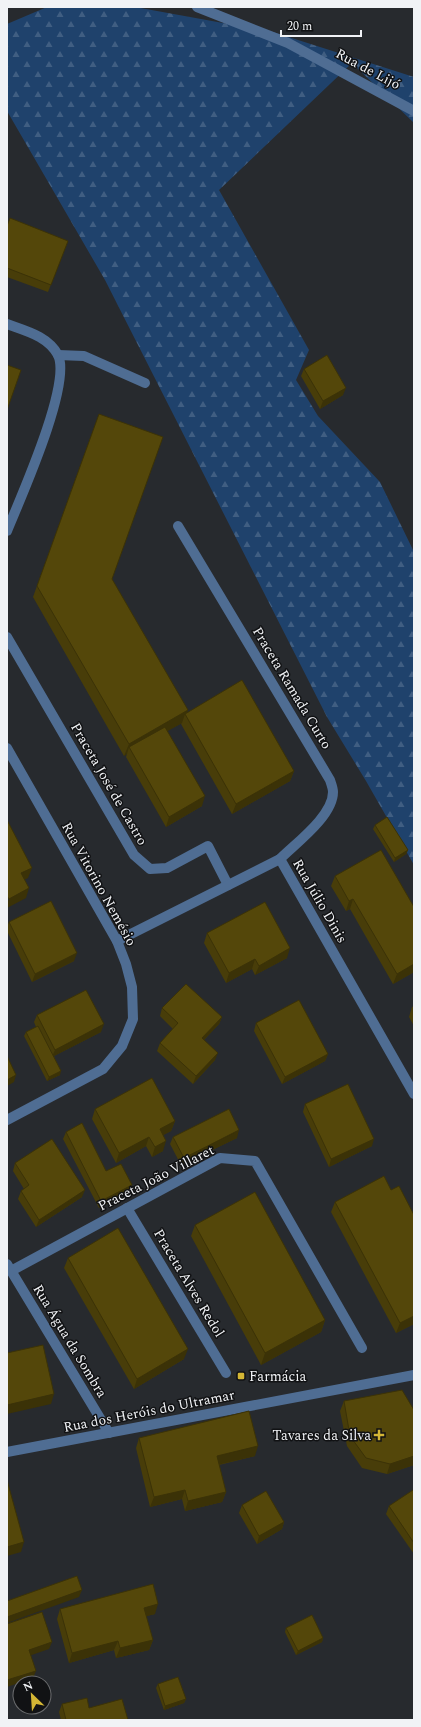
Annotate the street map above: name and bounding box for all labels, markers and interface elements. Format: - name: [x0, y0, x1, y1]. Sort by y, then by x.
- scale bar: [281, 12, 361, 38]
- text: 20 m: [287, 17, 312, 36]
- street label: Rua de Lijó: [332, 43, 404, 95]
- street label: Praceta Ramada Curto: [247, 623, 337, 753]
- street label: Praceta José de Castro: [65, 719, 153, 849]
- street label: Rua Vitorino Nemésio: [56, 818, 142, 950]
- street label: Rua Júlio Dinis: [287, 855, 353, 947]
- street label: Praceta João Villaret: [94, 1140, 218, 1216]
- street label: Praceta Alves Redol: [148, 1225, 230, 1341]
- street label: Rua Água da Sombra: [28, 1280, 112, 1402]
- place label: Farmácia: [249, 1366, 307, 1387]
- marker: Farmácia: [236, 1371, 246, 1381]
- street label: Rua dos Heróis do Ultramar: [62, 1384, 237, 1438]
- place label: Tavares da Silva: [272, 1425, 371, 1446]
- marker: Tavares da Silva: [374, 1430, 384, 1440]
- north arrow: [12, 1675, 52, 1715]
- text: N: [20, 1677, 36, 1696]

